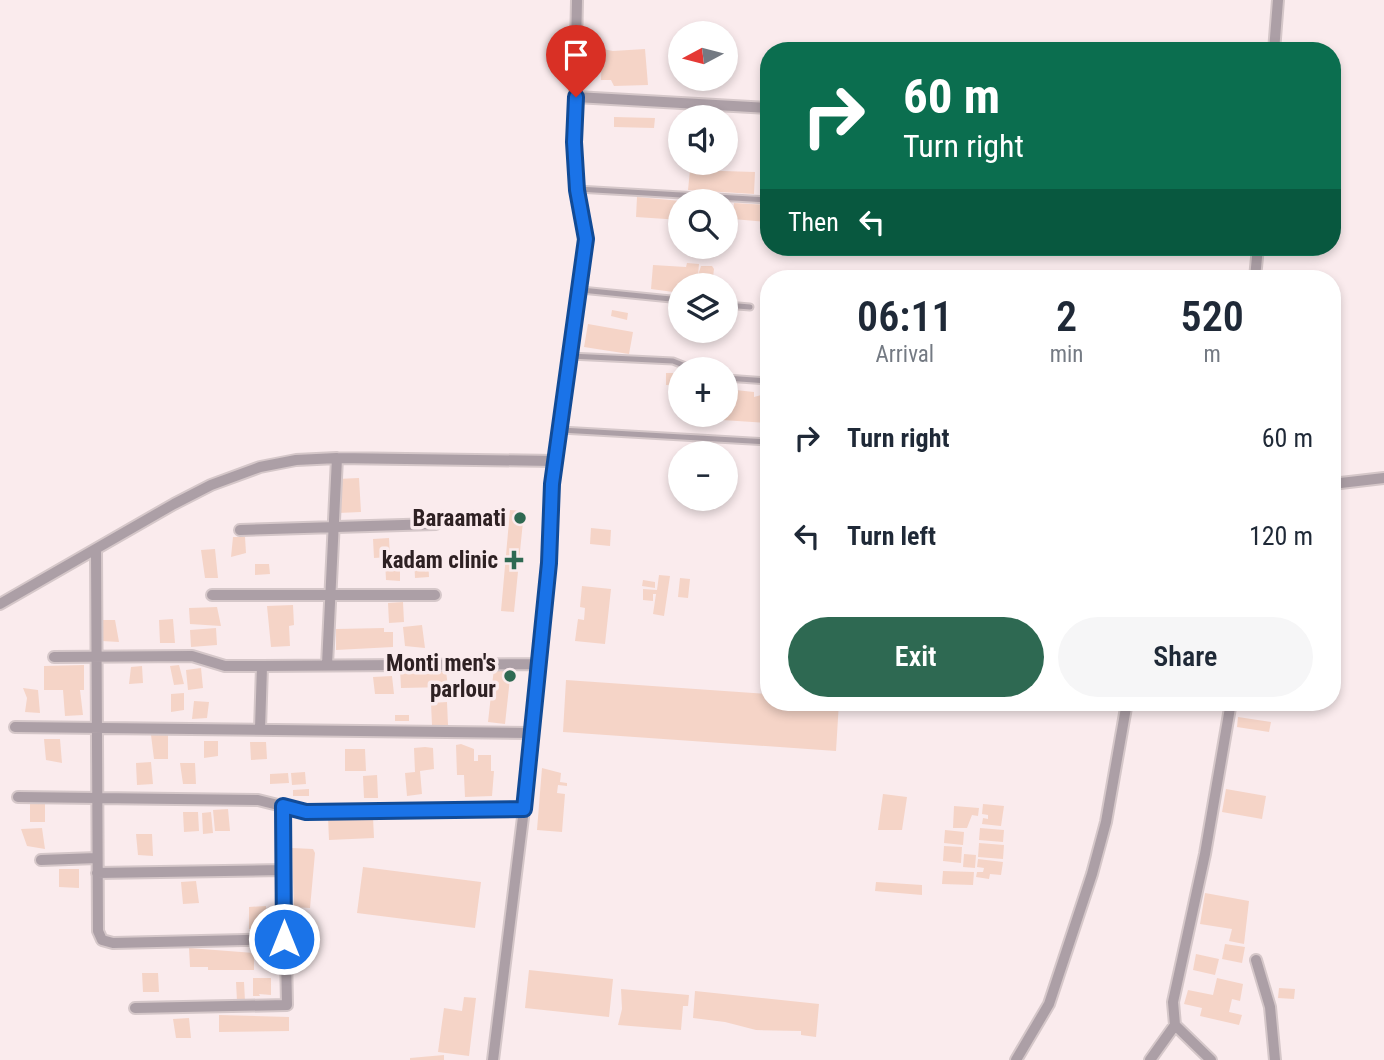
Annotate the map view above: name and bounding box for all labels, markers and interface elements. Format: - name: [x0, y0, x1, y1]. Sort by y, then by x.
- north arrow: [668, 21, 738, 91]
- map controls: [668, 21, 738, 511]
- pin: [546, 25, 606, 97]
- icon: arrive: [557, 36, 595, 74]
- text: 60 m: [903, 68, 1000, 125]
- icon: right: [788, 70, 879, 161]
- button: sound: [668, 105, 738, 175]
- text: Turn right: [903, 127, 1024, 165]
- button: search: [668, 189, 738, 259]
- icon: left: [853, 203, 891, 241]
- text: Then: [788, 207, 839, 237]
- button: layers: [668, 273, 738, 343]
- text: 06:11: [857, 292, 953, 341]
- text: 2: [1056, 292, 1077, 341]
- text: 520: [1181, 292, 1244, 341]
- text: Arrival: [876, 341, 934, 368]
- text: min: [1050, 341, 1083, 368]
- text: m: [1204, 341, 1221, 368]
- button: +: [668, 357, 738, 427]
- icon: right: [788, 419, 826, 457]
- text: Turn right: [847, 423, 949, 453]
- text: 60 m: [1262, 423, 1313, 453]
- button: −: [668, 441, 738, 511]
- place label: Baraamati: [413, 505, 506, 532]
- marker: Baraamati: [512, 510, 528, 526]
- icon: left: [788, 517, 826, 555]
- text: Turn left: [847, 521, 936, 551]
- text: 120 m: [1249, 521, 1313, 551]
- place label: kadam clinic: [382, 547, 498, 574]
- marker: kadam clinic: [504, 550, 524, 570]
- button: Exit: [788, 617, 1044, 697]
- button: Share: [1058, 617, 1313, 697]
- place label: Monti men's parlour: [386, 650, 496, 703]
- marker: Monti men's parlour: [502, 668, 518, 684]
- position arrow: [247, 902, 321, 976]

